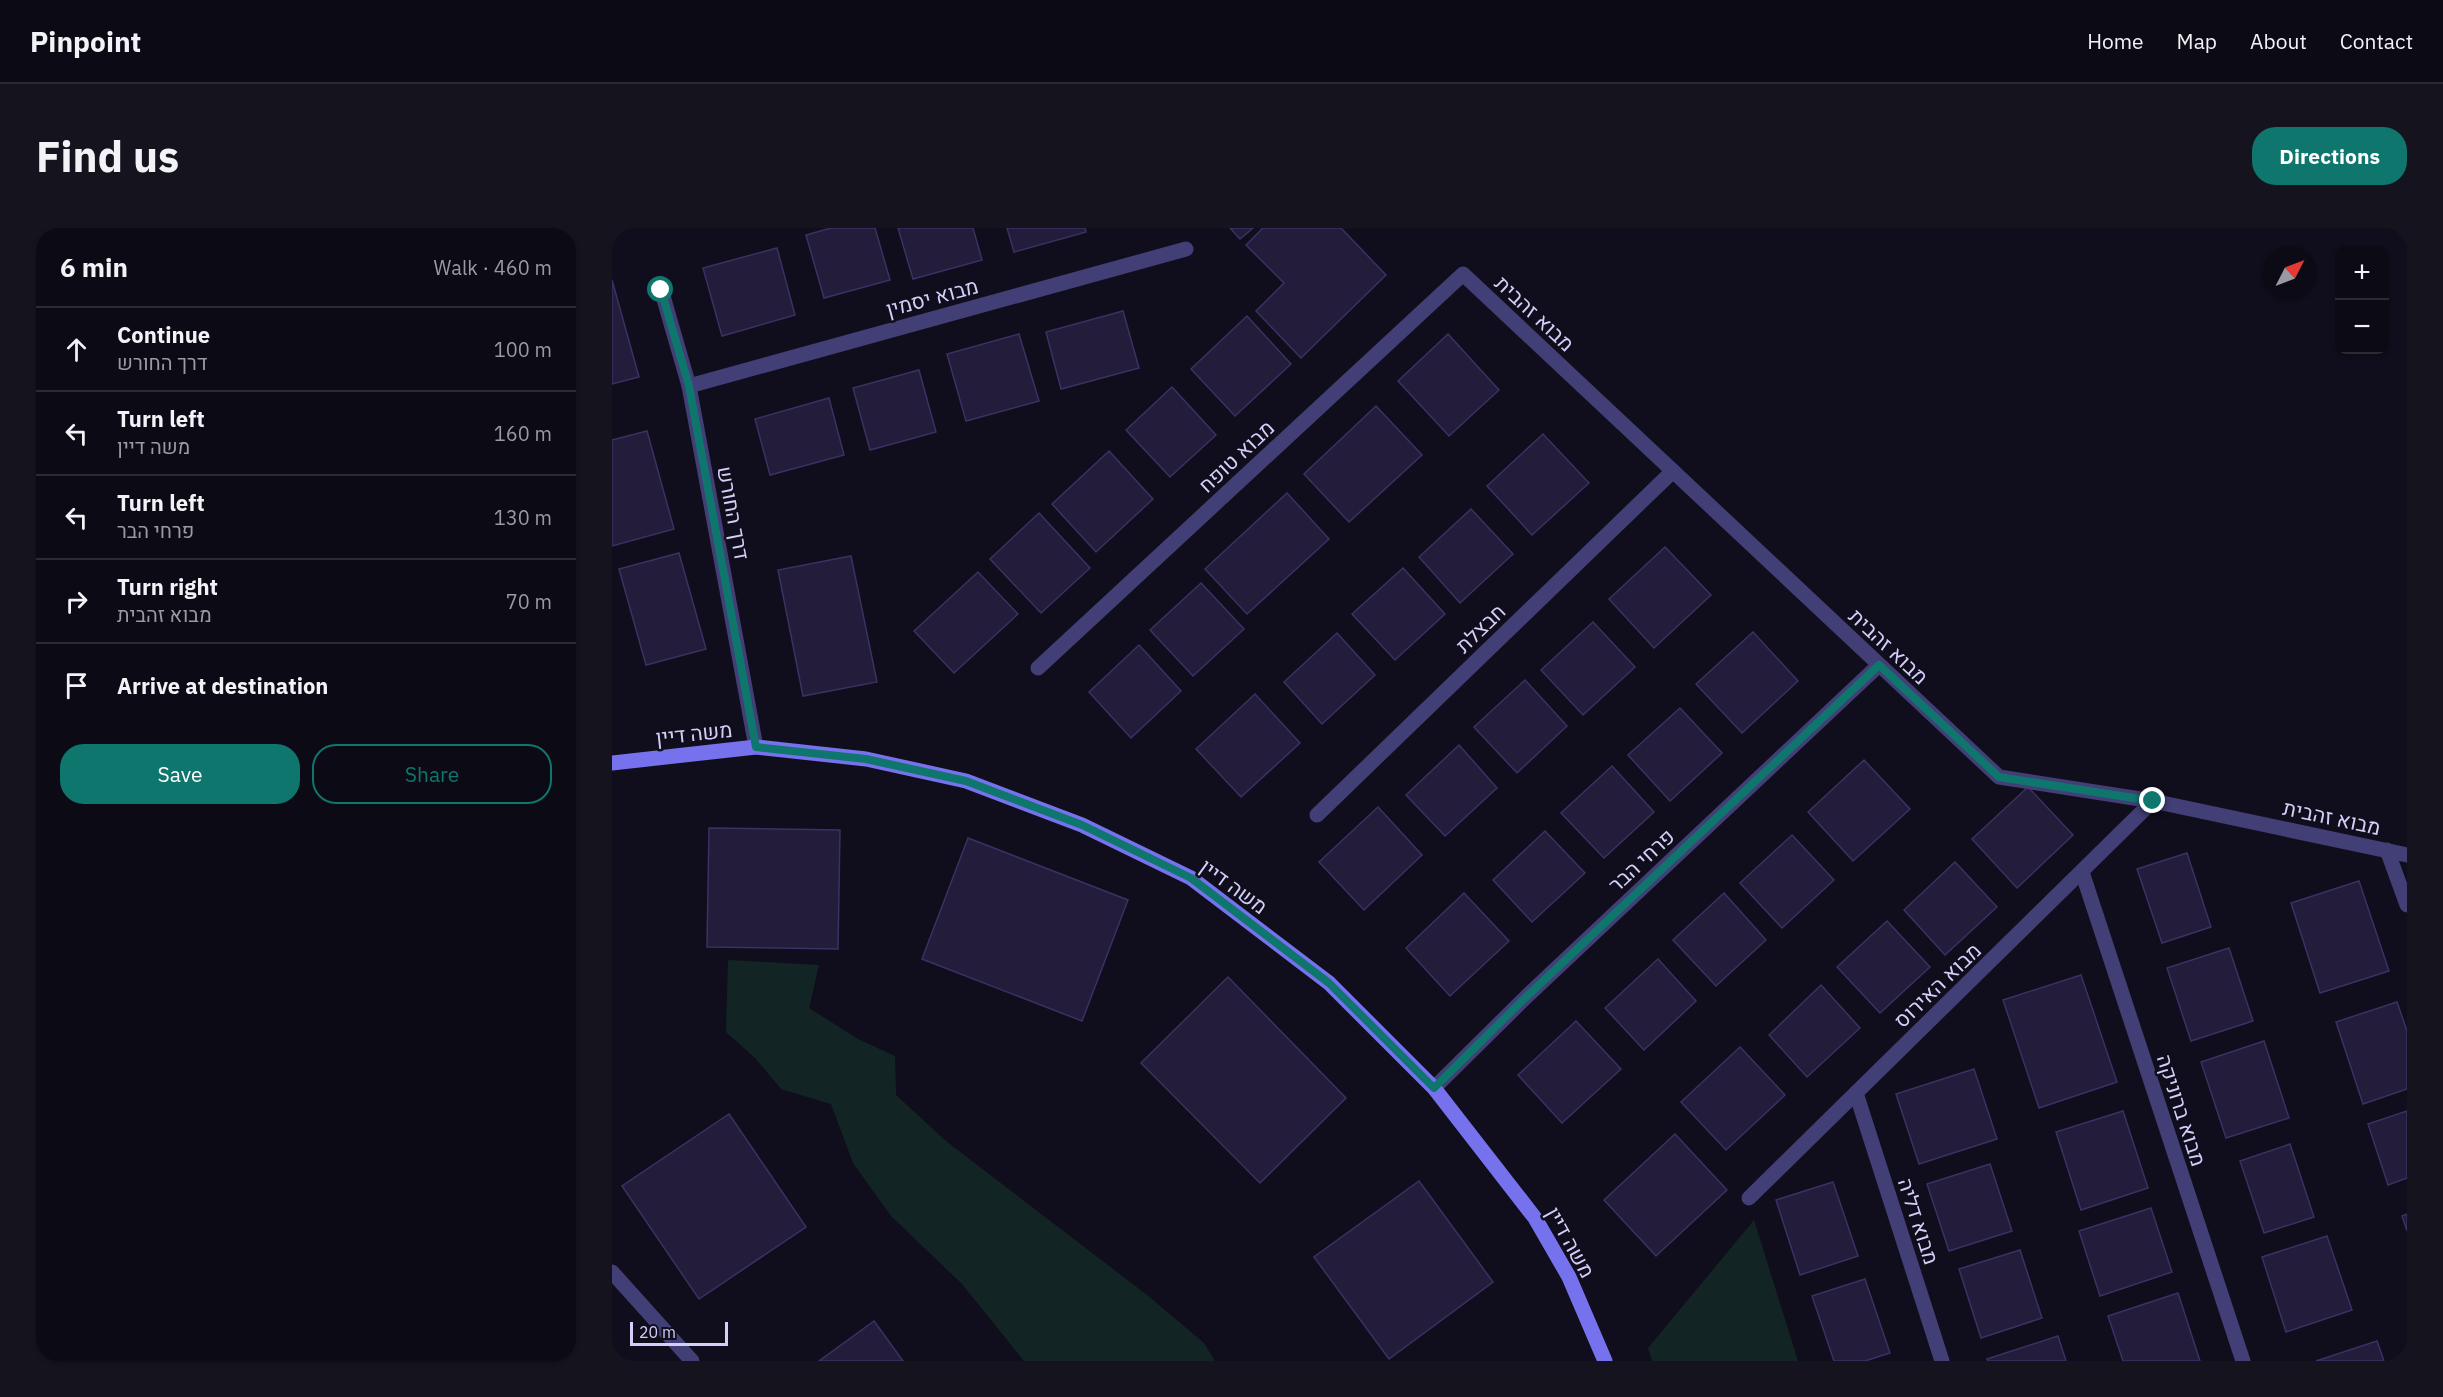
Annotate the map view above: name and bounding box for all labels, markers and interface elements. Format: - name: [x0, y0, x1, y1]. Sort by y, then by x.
- text: Pinpoint: [30, 23, 141, 60]
- text: Home: [2087, 27, 2144, 55]
- text: Map: [2177, 27, 2217, 55]
- text: About: [2250, 27, 2307, 55]
- text: Contact: [2340, 27, 2413, 55]
- button: Directions: [2252, 127, 2407, 185]
- text: Find us: [36, 129, 179, 184]
- north arrow: [2263, 246, 2317, 300]
- map controls: [2335, 246, 2389, 354]
- button: +: [2335, 246, 2389, 300]
- text: 6 min: [60, 250, 128, 284]
- text: Walk · 460 m: [434, 254, 552, 281]
- street label: מבוא זהבית: [1489, 269, 1581, 357]
- street label: מבוא יסמין: [883, 271, 981, 323]
- route start: [647, 276, 673, 302]
- button: −: [2335, 300, 2389, 354]
- text: Continue: [117, 320, 210, 349]
- icon: ahead: [60, 333, 93, 366]
- text: 100 m: [494, 336, 552, 363]
- text: דרך החורש: [117, 349, 207, 376]
- text: Turn left: [117, 404, 205, 433]
- street label: מבוא טופח: [1192, 414, 1280, 498]
- icon: left: [60, 417, 93, 450]
- text: 160 m: [494, 420, 552, 447]
- text: משה דיין: [117, 433, 190, 460]
- street label: דרך החורש: [711, 464, 757, 562]
- text: Turn left: [117, 488, 205, 517]
- icon: left: [60, 501, 93, 534]
- text: 130 m: [494, 504, 552, 531]
- text: פרחי הבר: [117, 517, 194, 544]
- text: Turn right: [117, 572, 218, 601]
- icon: right: [60, 585, 93, 618]
- text: 70 m: [506, 588, 552, 615]
- street label: חבצלת: [1449, 597, 1511, 659]
- text: מבוא זהבית: [117, 601, 212, 628]
- street label: מבוא זהבית: [1843, 602, 1935, 690]
- icon: arrive: [60, 669, 93, 702]
- text: Arrive at destination: [117, 671, 328, 700]
- street label: משה דיין: [654, 715, 734, 751]
- button: Save: [60, 744, 300, 804]
- button: Share: [312, 744, 552, 804]
- route end: [2139, 787, 2165, 813]
- street label: מבוא זהבית: [2281, 793, 2383, 841]
- street label: פרחי הבר: [1602, 822, 1680, 898]
- street label: משה דיין: [1195, 852, 1273, 920]
- street label: מבוא האירוס: [1887, 936, 1987, 1034]
- street label: מבוא ברוניקה: [2151, 1051, 2213, 1169]
- street label: מבוא דליה: [1892, 1174, 1946, 1268]
- street label: משה דיין: [1540, 1202, 1602, 1282]
- scale bar: [630, 1319, 728, 1346]
- text: 20 m: [639, 1322, 676, 1342]

